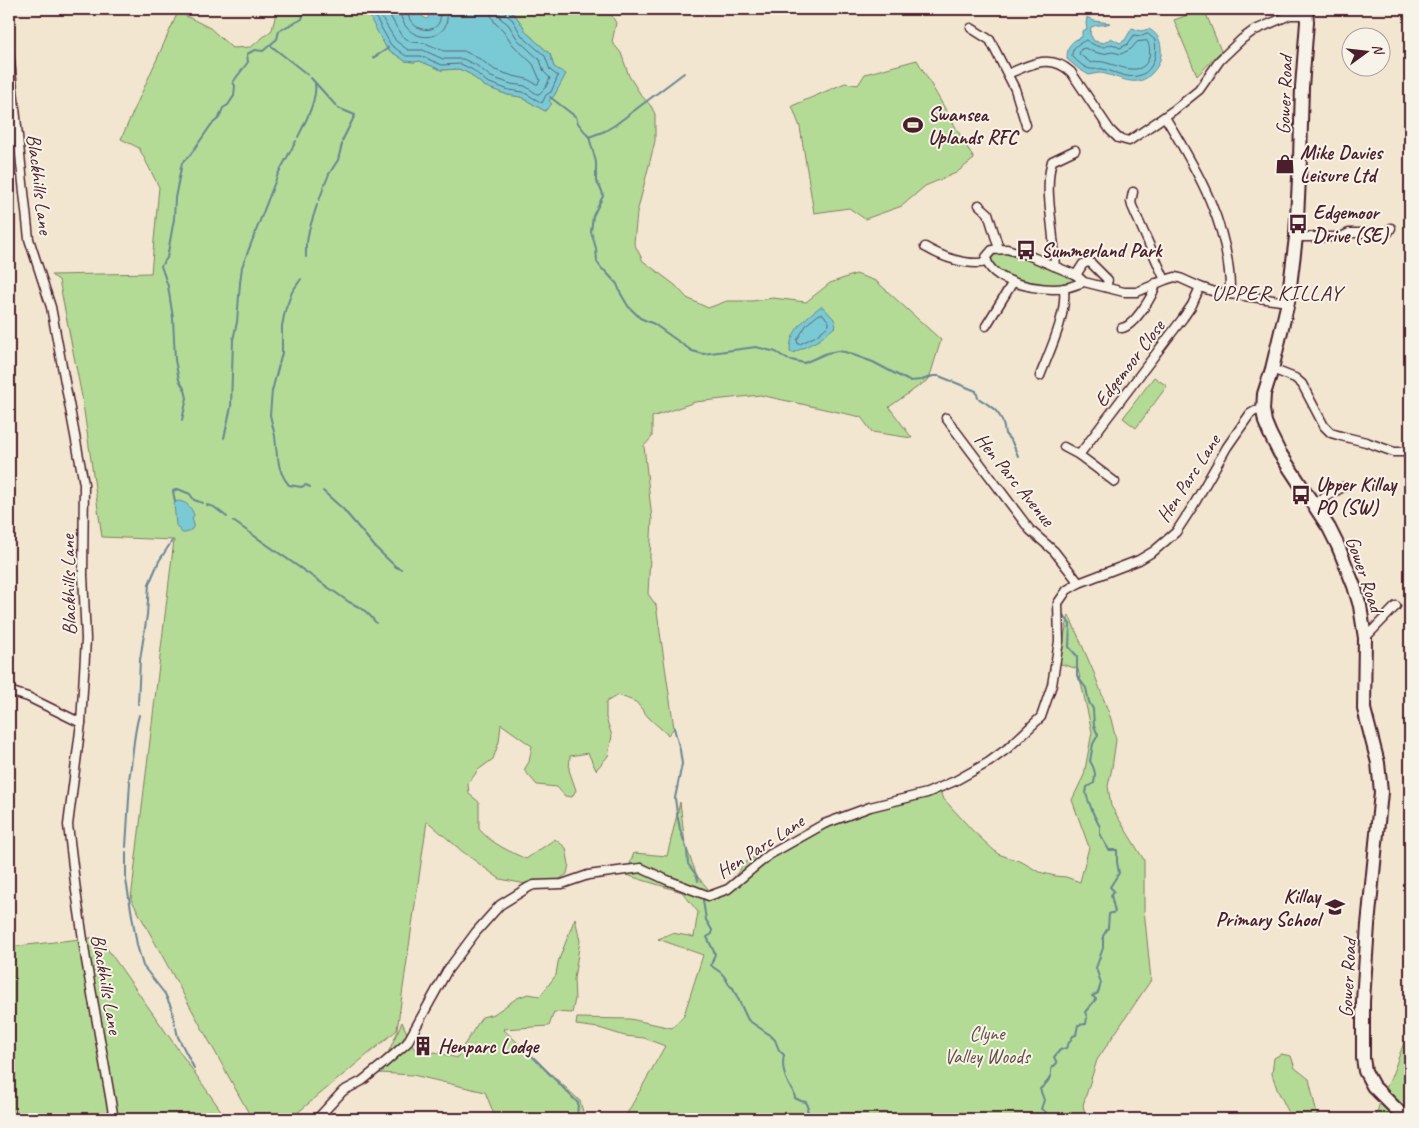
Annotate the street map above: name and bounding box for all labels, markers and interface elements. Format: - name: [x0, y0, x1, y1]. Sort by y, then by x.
- north arrow: [1342, 28, 1392, 78]
- text: N: [1369, 42, 1388, 57]
- street label: Gower Road: [1271, 52, 1298, 135]
- place label: Swansea Uplands RFC: [928, 102, 1020, 150]
- sports icon: Swansea Uplands RFC: [902, 114, 924, 136]
- street label: Blackhills Lane: [21, 133, 58, 237]
- place label: Mike Davies Leisure Ltd: [1300, 140, 1384, 188]
- shop icon: Mike Davies Leisure Ltd: [1274, 153, 1296, 175]
- place label: Edgemoor Drive (SE): [1313, 200, 1389, 248]
- bus stop icon: Edgemoor Drive (SE): [1287, 213, 1309, 235]
- place label: Summerland Park: [1041, 238, 1163, 263]
- bus stop icon: Summerland Park: [1015, 239, 1037, 261]
- district label: UPPER KILLAY: [1212, 279, 1345, 307]
- street label: Edgemoor Close: [1089, 314, 1171, 412]
- street label: Hen Parc Avenue: [969, 427, 1061, 532]
- street label: Hen Parc Lane: [1151, 428, 1227, 527]
- place label: Upper Killay PO (SW): [1316, 472, 1398, 520]
- bus stop icon: Upper Killay PO (SW): [1290, 484, 1312, 506]
- street label: Blackhills Lane: [55, 533, 82, 636]
- street label: Gower Road: [1340, 533, 1390, 619]
- street label: Hen Parc Lane: [712, 808, 810, 884]
- place label: Killay Primary School: [1216, 884, 1324, 932]
- school or university icon: Killay Primary School: [1324, 896, 1346, 918]
- street label: Blackhills Lane: [85, 932, 128, 1037]
- street label: Gower Road: [1333, 935, 1362, 1018]
- park label: Clyne Valley Woods: [944, 1021, 1032, 1069]
- place label: Henparc Lodge: [438, 1034, 540, 1059]
- building icon: Henparc Lodge: [412, 1035, 434, 1057]

